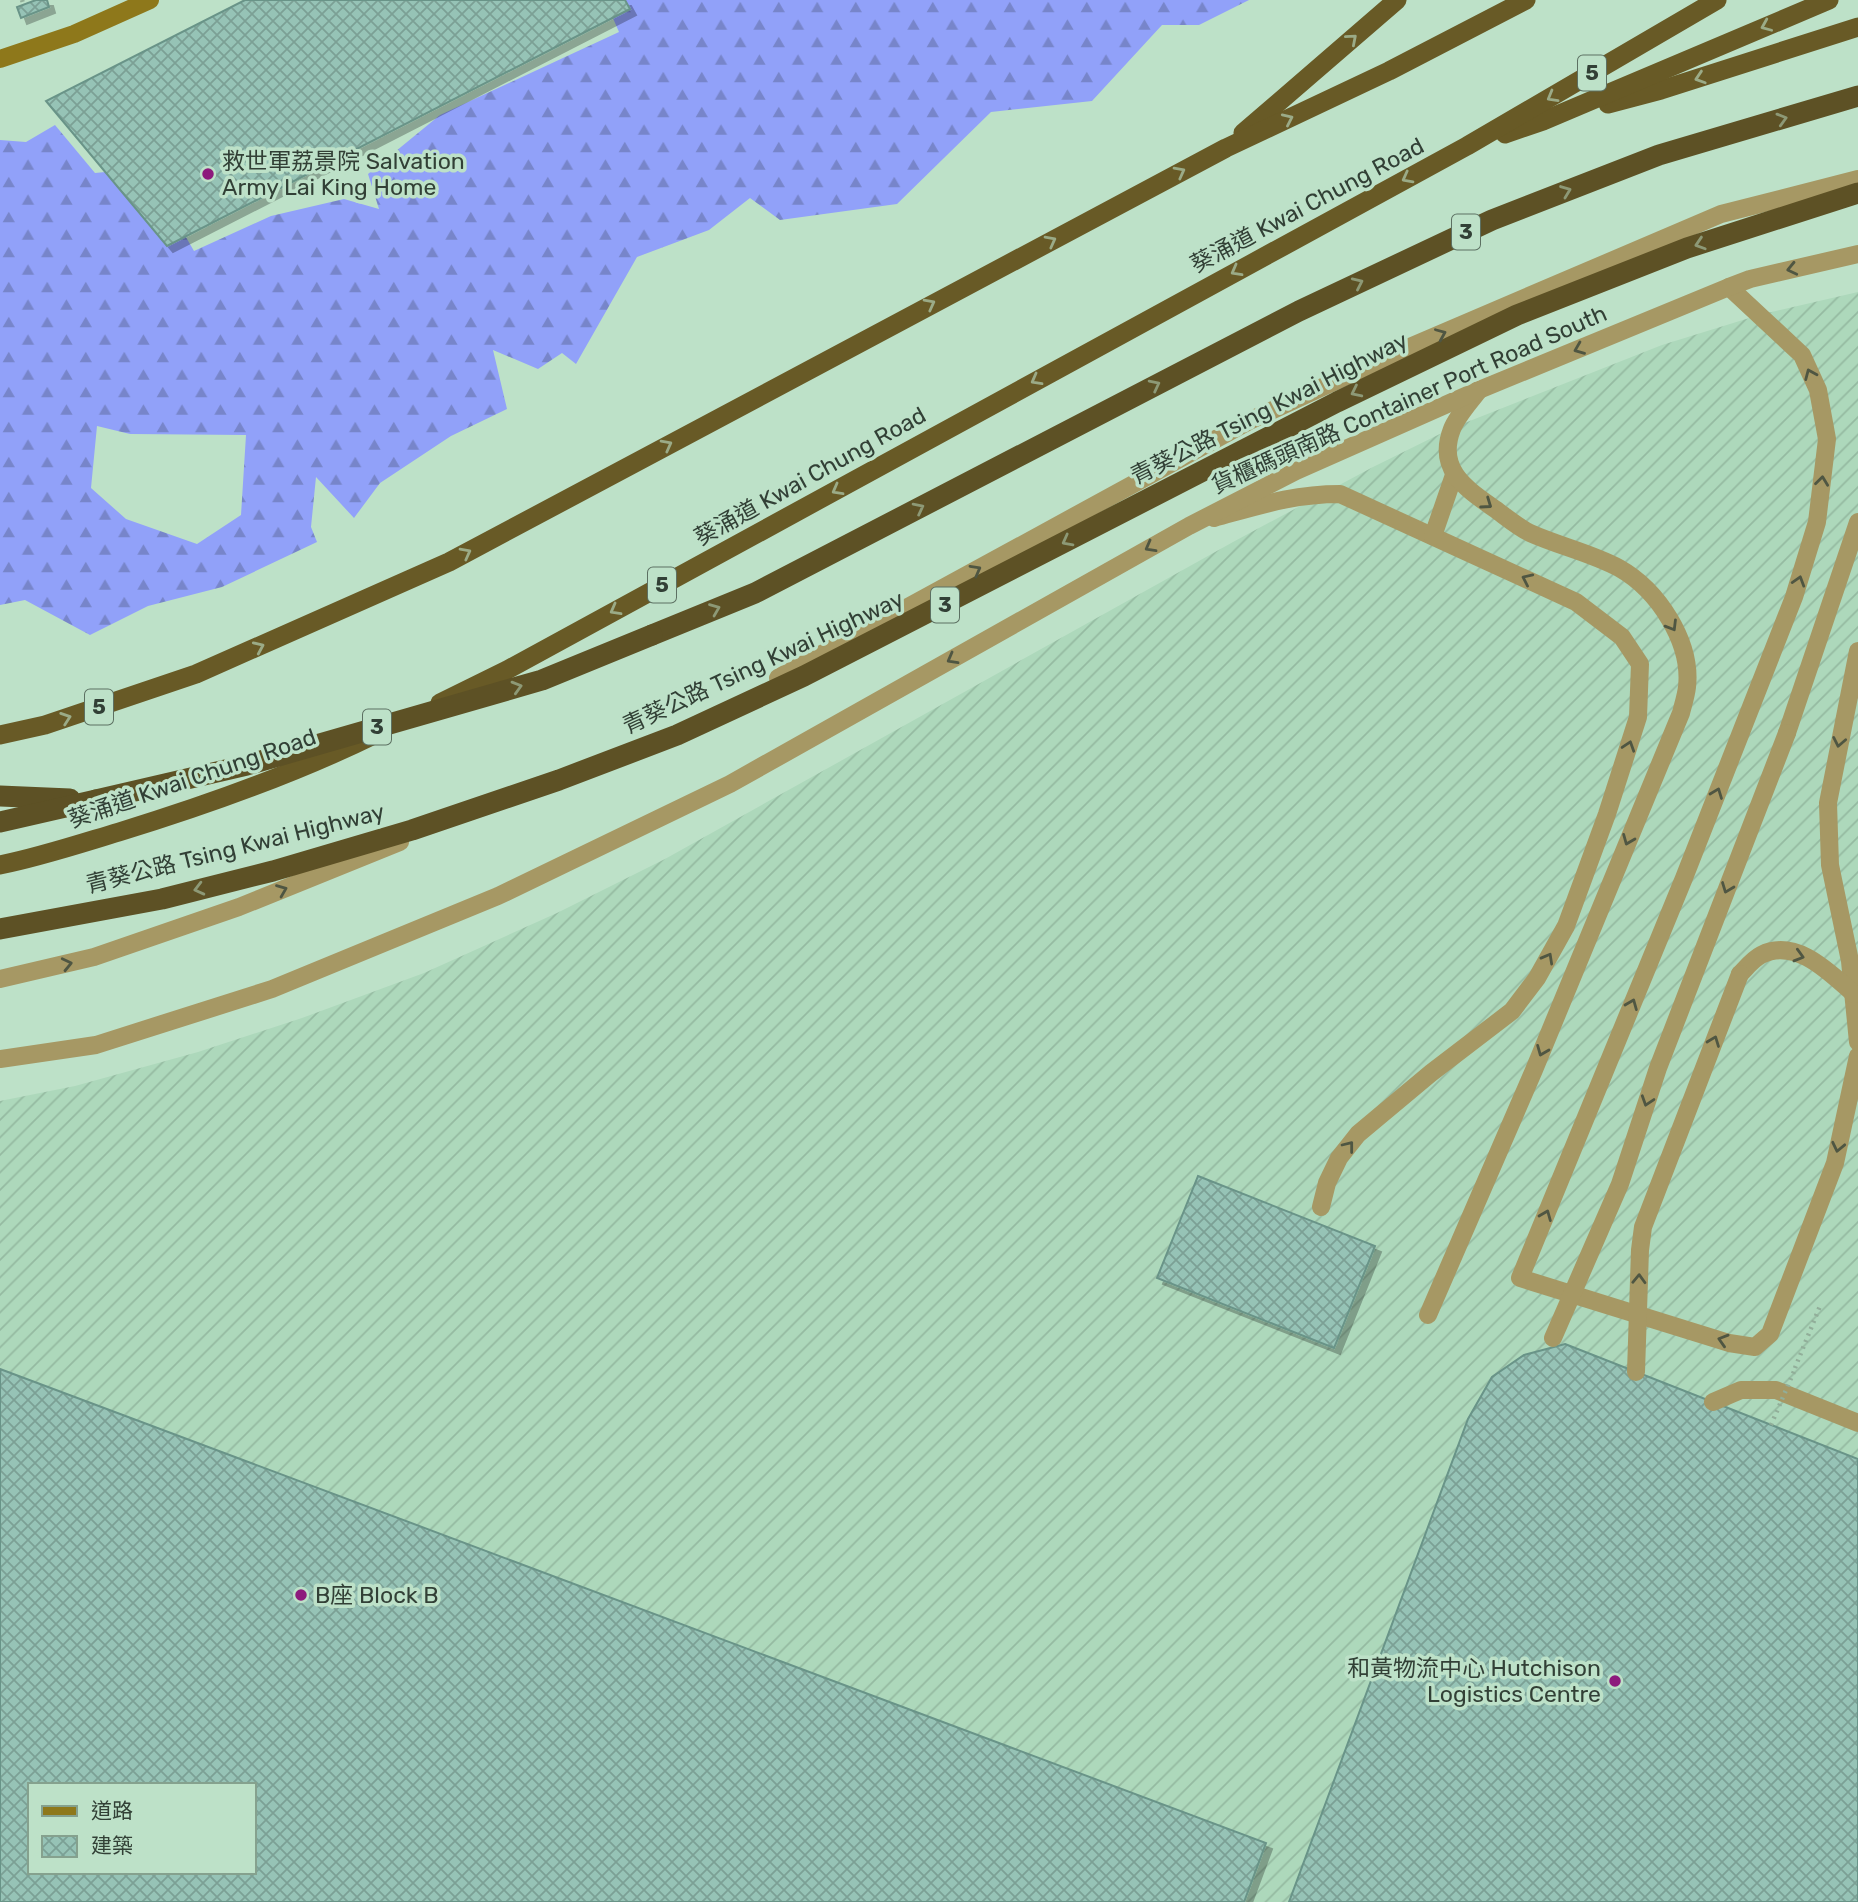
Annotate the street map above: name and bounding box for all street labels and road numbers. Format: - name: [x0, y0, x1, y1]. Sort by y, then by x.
- road number: 5: [1578, 56, 1606, 90]
- street label: 葵涌道 Kwai Chung Road: [1185, 131, 1429, 279]
- road number: 3: [1452, 215, 1480, 250]
- street label: 貨櫃碼頭南路 Container Port Road South: [1207, 299, 1611, 499]
- street label: 青葵公路 Tsing Kwai Highway: [1126, 326, 1412, 490]
- street label: 葵涌道 Kwai Chung Road: [689, 401, 931, 551]
- road number: 5: [648, 568, 676, 602]
- street label: 青葵公路 Tsing Kwai Highway: [618, 584, 908, 740]
- road number: 3: [931, 588, 959, 622]
- road number: 5: [85, 690, 113, 724]
- road number: 3: [363, 710, 391, 744]
- street label: 葵涌道 Kwai Chung Road: [64, 722, 320, 834]
- street label: 青葵公路 Tsing Kwai Highway: [83, 797, 388, 899]

